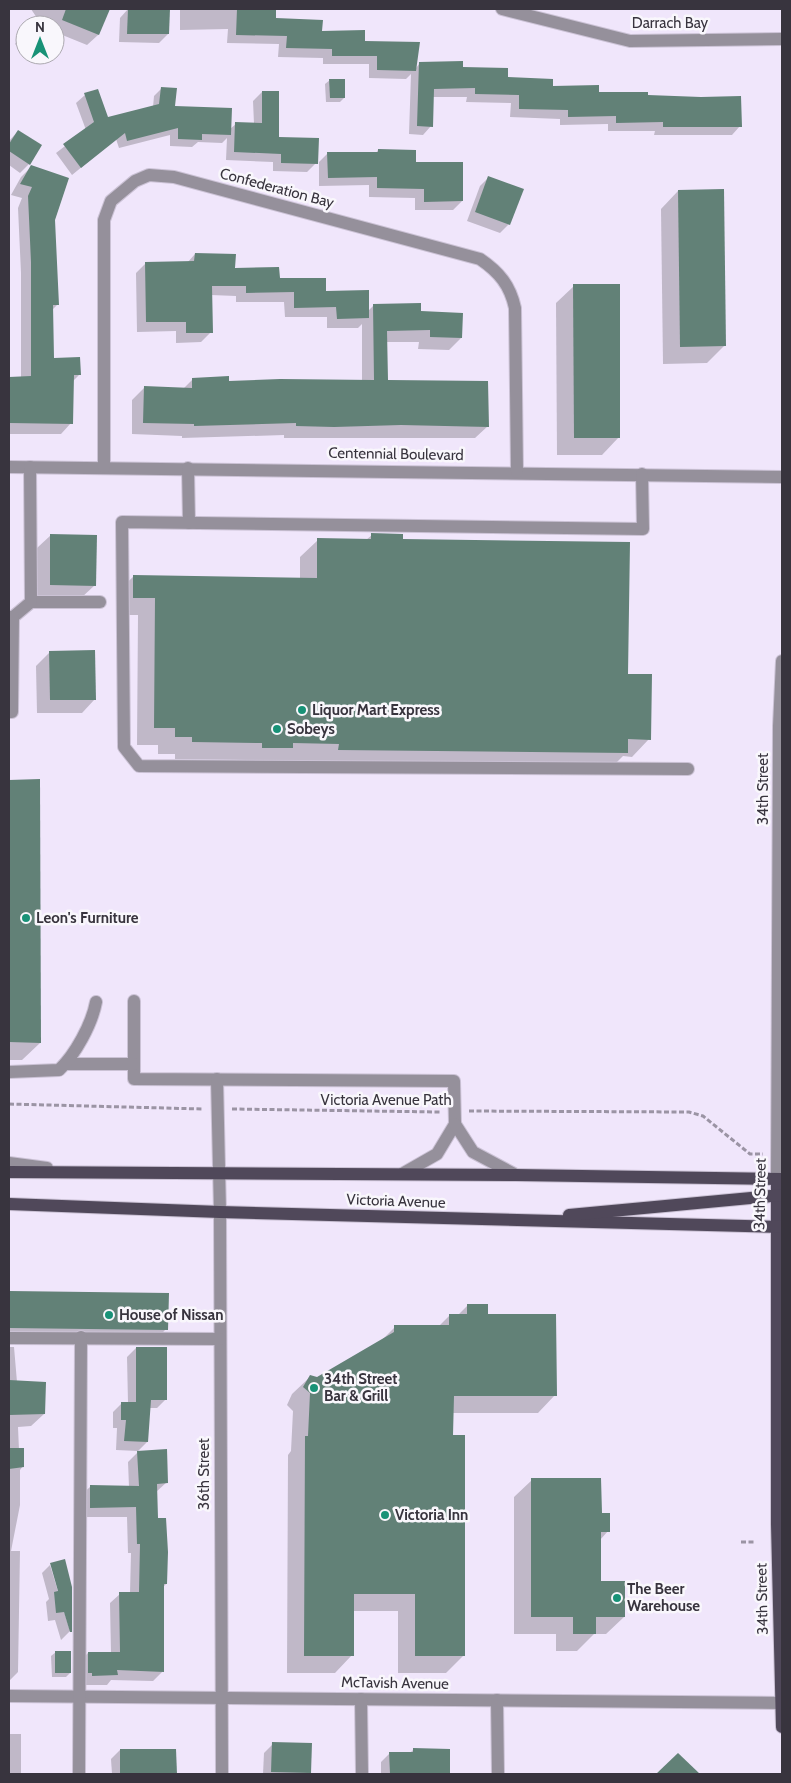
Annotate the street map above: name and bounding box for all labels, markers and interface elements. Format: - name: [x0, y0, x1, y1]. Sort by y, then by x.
- street label: Darrach Bay: [632, 14, 709, 32]
- north arrow: [15, 15, 65, 65]
- text: N: [35, 18, 45, 36]
- street label: Confederation Bay: [218, 164, 336, 212]
- street label: Centennial Boulevard: [328, 444, 464, 464]
- place label: Liquor Mart Express: [312, 701, 440, 719]
- marker: Liquor Mart Express: [296, 704, 308, 716]
- place label: Sobeys: [287, 720, 335, 738]
- marker: Sobeys: [271, 723, 283, 735]
- street label: 34th Street: [754, 753, 772, 825]
- place label: Leon's Furniture: [36, 909, 139, 927]
- marker: Leon's Furniture: [20, 912, 32, 924]
- street label: Victoria Avenue Path: [320, 1091, 452, 1109]
- street label: 34th Street: [750, 1158, 770, 1230]
- street label: Victoria Avenue: [346, 1190, 446, 1212]
- place label: House of Nissan: [119, 1306, 223, 1324]
- marker: House of Nissan: [103, 1309, 115, 1321]
- place label: 34th Street Bar & Grill: [324, 1370, 397, 1405]
- marker: 34th Street Bar & Grill: [308, 1382, 320, 1394]
- street label: 36th Street: [195, 1438, 213, 1510]
- place label: Victoria Inn: [395, 1506, 468, 1524]
- marker: Victoria Inn: [379, 1509, 391, 1521]
- street label: 34th Street: [752, 1563, 772, 1635]
- place label: The Beer Warehouse: [627, 1580, 700, 1615]
- marker: The Beer Warehouse: [611, 1592, 623, 1604]
- street label: McTavish Avenue: [341, 1673, 449, 1693]

